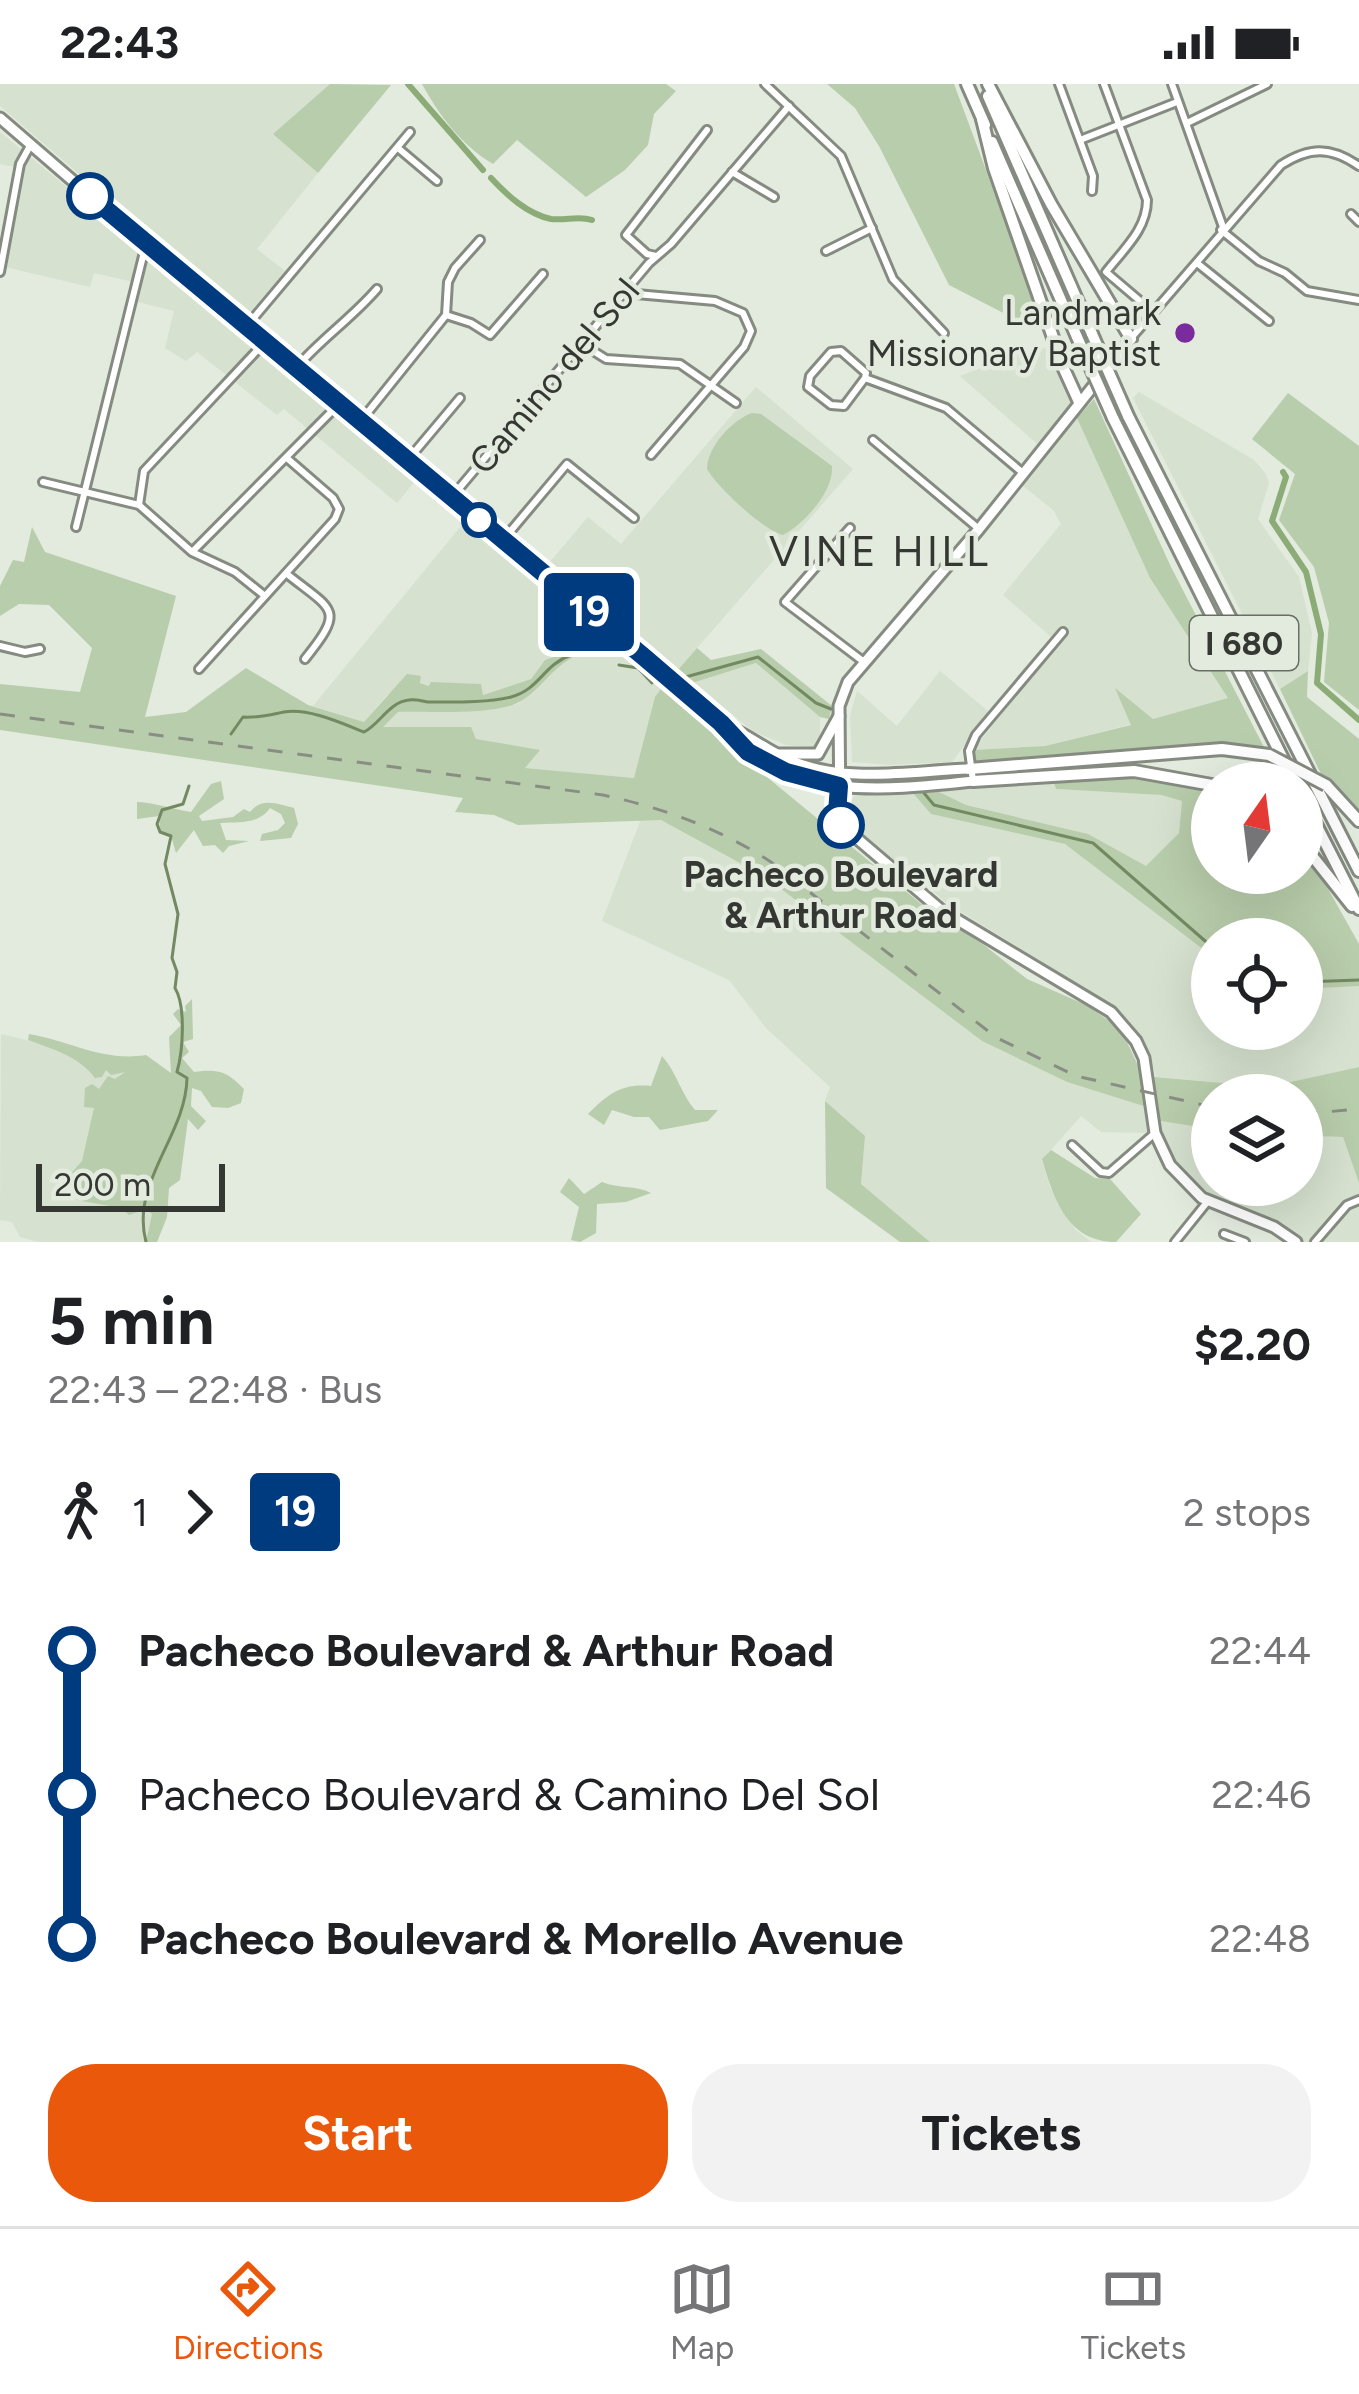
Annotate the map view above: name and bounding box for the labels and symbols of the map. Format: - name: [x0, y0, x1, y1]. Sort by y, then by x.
- unlabelled marker: [68, 174, 112, 218]
- street label: Camino del Sol: [460, 270, 648, 482]
- place label: Landmark Missionary Baptist: [867, 291, 1162, 375]
- marker: Landmark Missionary Baptist: [1172, 320, 1198, 346]
- unlabelled marker: [463, 504, 495, 536]
- district label: VINE HILL: [769, 526, 991, 577]
- line badge: 19: [535, 573, 643, 651]
- road number: I 680: [1190, 616, 1298, 670]
- north arrow: [1191, 762, 1323, 894]
- marker: Pacheco Boulevard & Arthur Road: [819, 803, 863, 847]
- place label: Pacheco Boulevard & Arthur Road: [684, 853, 998, 937]
- scale bar: [36, 1158, 225, 1211]

